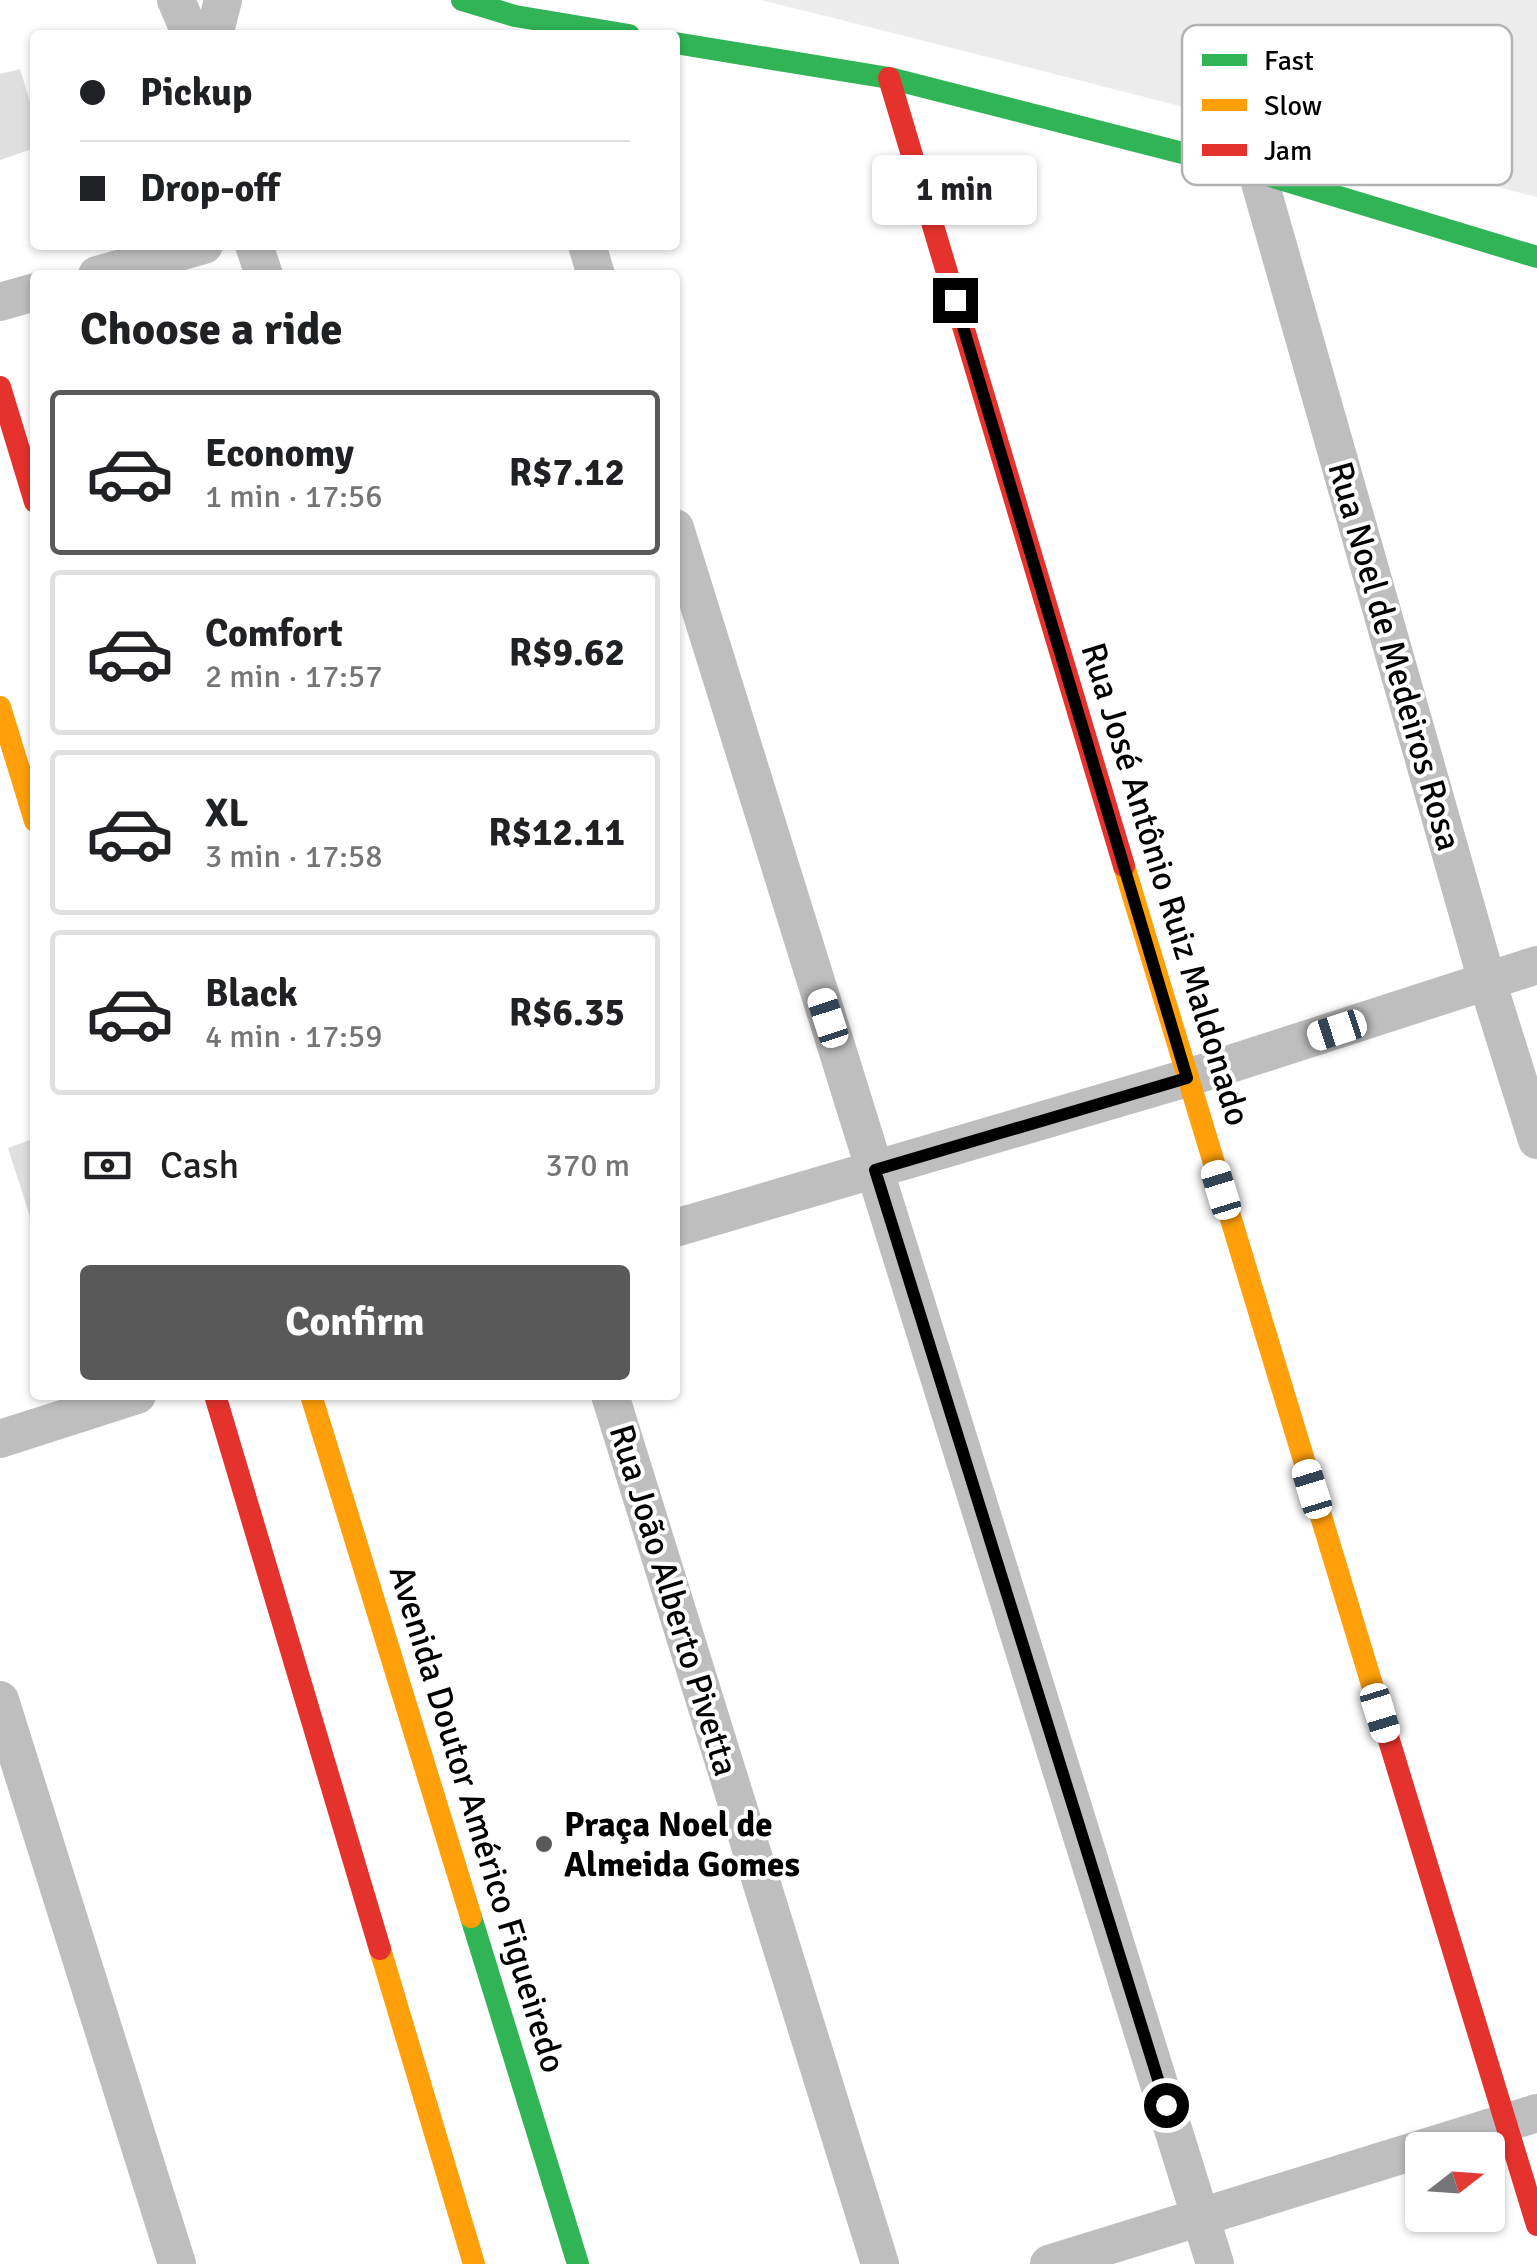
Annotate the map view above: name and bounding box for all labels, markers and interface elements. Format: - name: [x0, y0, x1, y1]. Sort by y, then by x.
- legend: [1182, 25, 1512, 185]
- text: Fast: [1264, 44, 1314, 78]
- text: Pickup: [140, 69, 252, 116]
- text: Slow: [1264, 89, 1322, 123]
- text: Jam: [1264, 134, 1312, 168]
- callout: 1 min: [872, 155, 1038, 225]
- text: Drop-off: [140, 165, 280, 212]
- text: 1 min: [916, 170, 993, 209]
- route end: [933, 278, 978, 323]
- text: Choose a ride: [80, 302, 343, 357]
- icon: car: [85, 428, 175, 518]
- text: Economy: [205, 430, 354, 477]
- text: R$7.12: [509, 449, 625, 496]
- street label: Rua Noel de Medeiros Rosa: [1318, 457, 1471, 856]
- text: 1 min · 17:56: [205, 477, 383, 516]
- icon: car: [85, 608, 175, 698]
- text: Comfort: [205, 610, 343, 657]
- text: R$9.62: [509, 629, 625, 676]
- street label: Rua José Antônio Ruiz Maldonado: [1071, 637, 1260, 1131]
- text: 2 min · 17:57: [205, 657, 383, 696]
- icon: car: [85, 788, 175, 878]
- text: XL: [205, 790, 248, 837]
- text: R$12.11: [488, 809, 625, 856]
- text: 3 min · 17:58: [205, 837, 383, 876]
- icon: car: [85, 968, 175, 1058]
- text: Black: [205, 970, 298, 1017]
- car: [804, 985, 852, 1051]
- text: R$6.35: [509, 989, 625, 1036]
- car: [1304, 1006, 1370, 1054]
- text: 4 min · 17:59: [205, 1017, 383, 1056]
- icon: cash: [80, 1138, 135, 1193]
- text: Cash: [160, 1142, 239, 1189]
- text: 370 m: [546, 1146, 630, 1185]
- car: [1198, 1157, 1244, 1223]
- button: Confirm: [80, 1265, 630, 1380]
- street label: Rua João Alberto Pivetta: [600, 1419, 747, 1781]
- car: [1289, 1456, 1335, 1522]
- street label: Avenida Doutor Américo Figueiredo: [380, 1560, 575, 2078]
- car: [1357, 1680, 1403, 1746]
- place label: Praça Noel de Almeida Gomes: [564, 1803, 800, 1886]
- marker: Praça Noel de Almeida Gomes: [533, 1833, 555, 1855]
- route start: [1144, 2083, 1189, 2128]
- north arrow: [1405, 2132, 1505, 2232]
- map controls: [1405, 2132, 1505, 2232]

